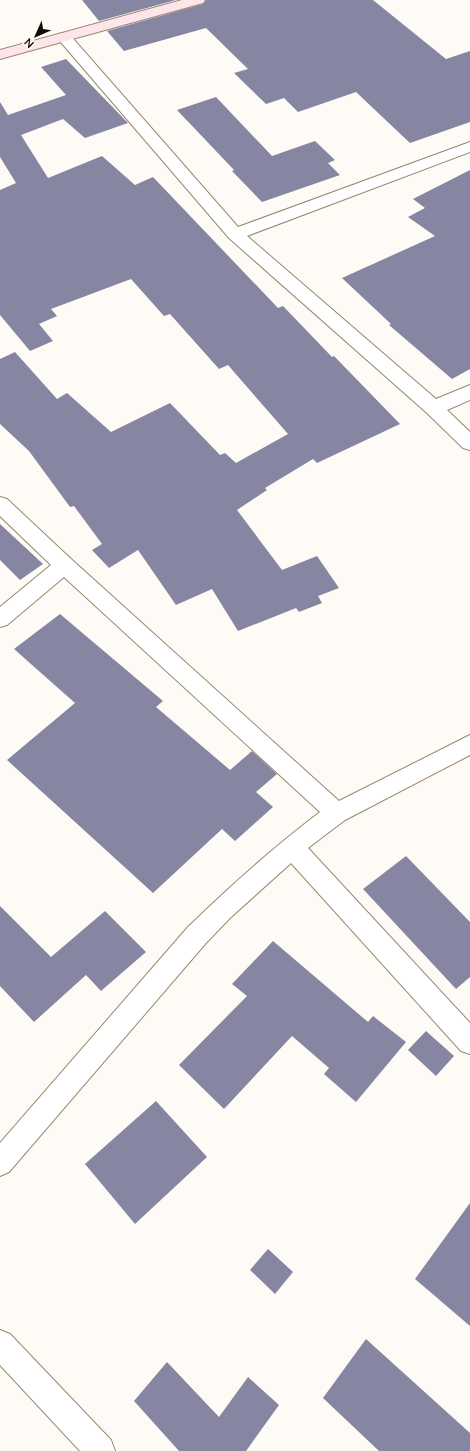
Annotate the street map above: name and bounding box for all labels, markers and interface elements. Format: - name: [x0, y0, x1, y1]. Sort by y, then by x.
- north arrow: [16, 16, 56, 56]
- text: N: [21, 35, 37, 51]

